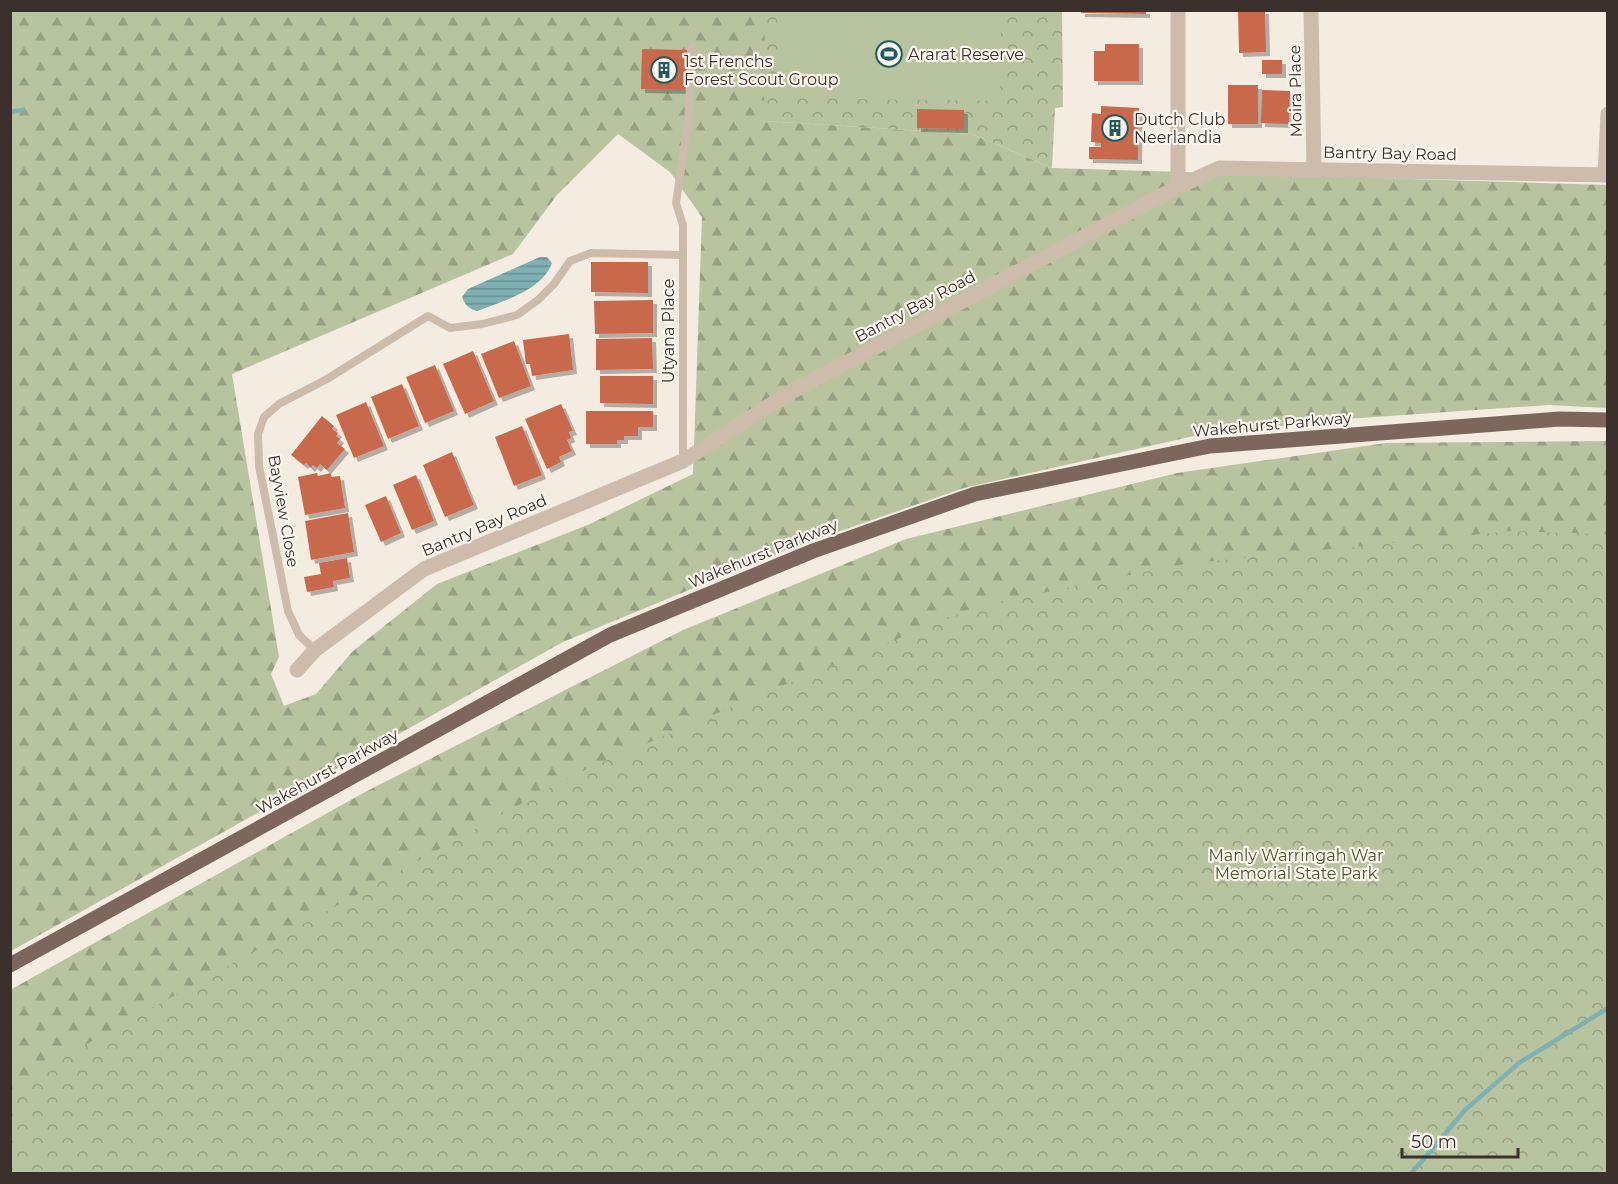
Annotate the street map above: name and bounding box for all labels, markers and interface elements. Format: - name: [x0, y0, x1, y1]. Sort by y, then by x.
- sports icon: Ararat Reserve: [874, 39, 904, 69]
- street label: Moira Place: [1285, 44, 1306, 138]
- place label: Ararat Reserve: [908, 45, 1024, 64]
- place label: 1st Frenchs Forest Scout Group: [684, 52, 839, 89]
- building icon: 1st Frenchs Forest Scout Group: [649, 55, 679, 85]
- place label: Dutch Club Neerlandia: [1134, 110, 1225, 147]
- building icon: Dutch Club Neerlandia: [1100, 113, 1130, 143]
- street label: Bantry Bay Road: [1323, 143, 1457, 164]
- street label: Bantry Bay Road: [852, 267, 979, 346]
- street label: Utyana Place: [659, 279, 678, 383]
- street label: Wakehurst Parkway: [1192, 408, 1353, 441]
- street label: Bayview Close: [264, 453, 303, 569]
- street label: Bantry Bay Road: [419, 491, 550, 560]
- street label: Wakehurst Parkway: [686, 515, 841, 592]
- street label: Wakehurst Parkway: [253, 724, 402, 818]
- park label: Manly Warringah War Memorial State Park: [1209, 846, 1383, 883]
- scale bar: [1402, 1121, 1518, 1159]
- text: 50 m: [1411, 1131, 1457, 1153]

